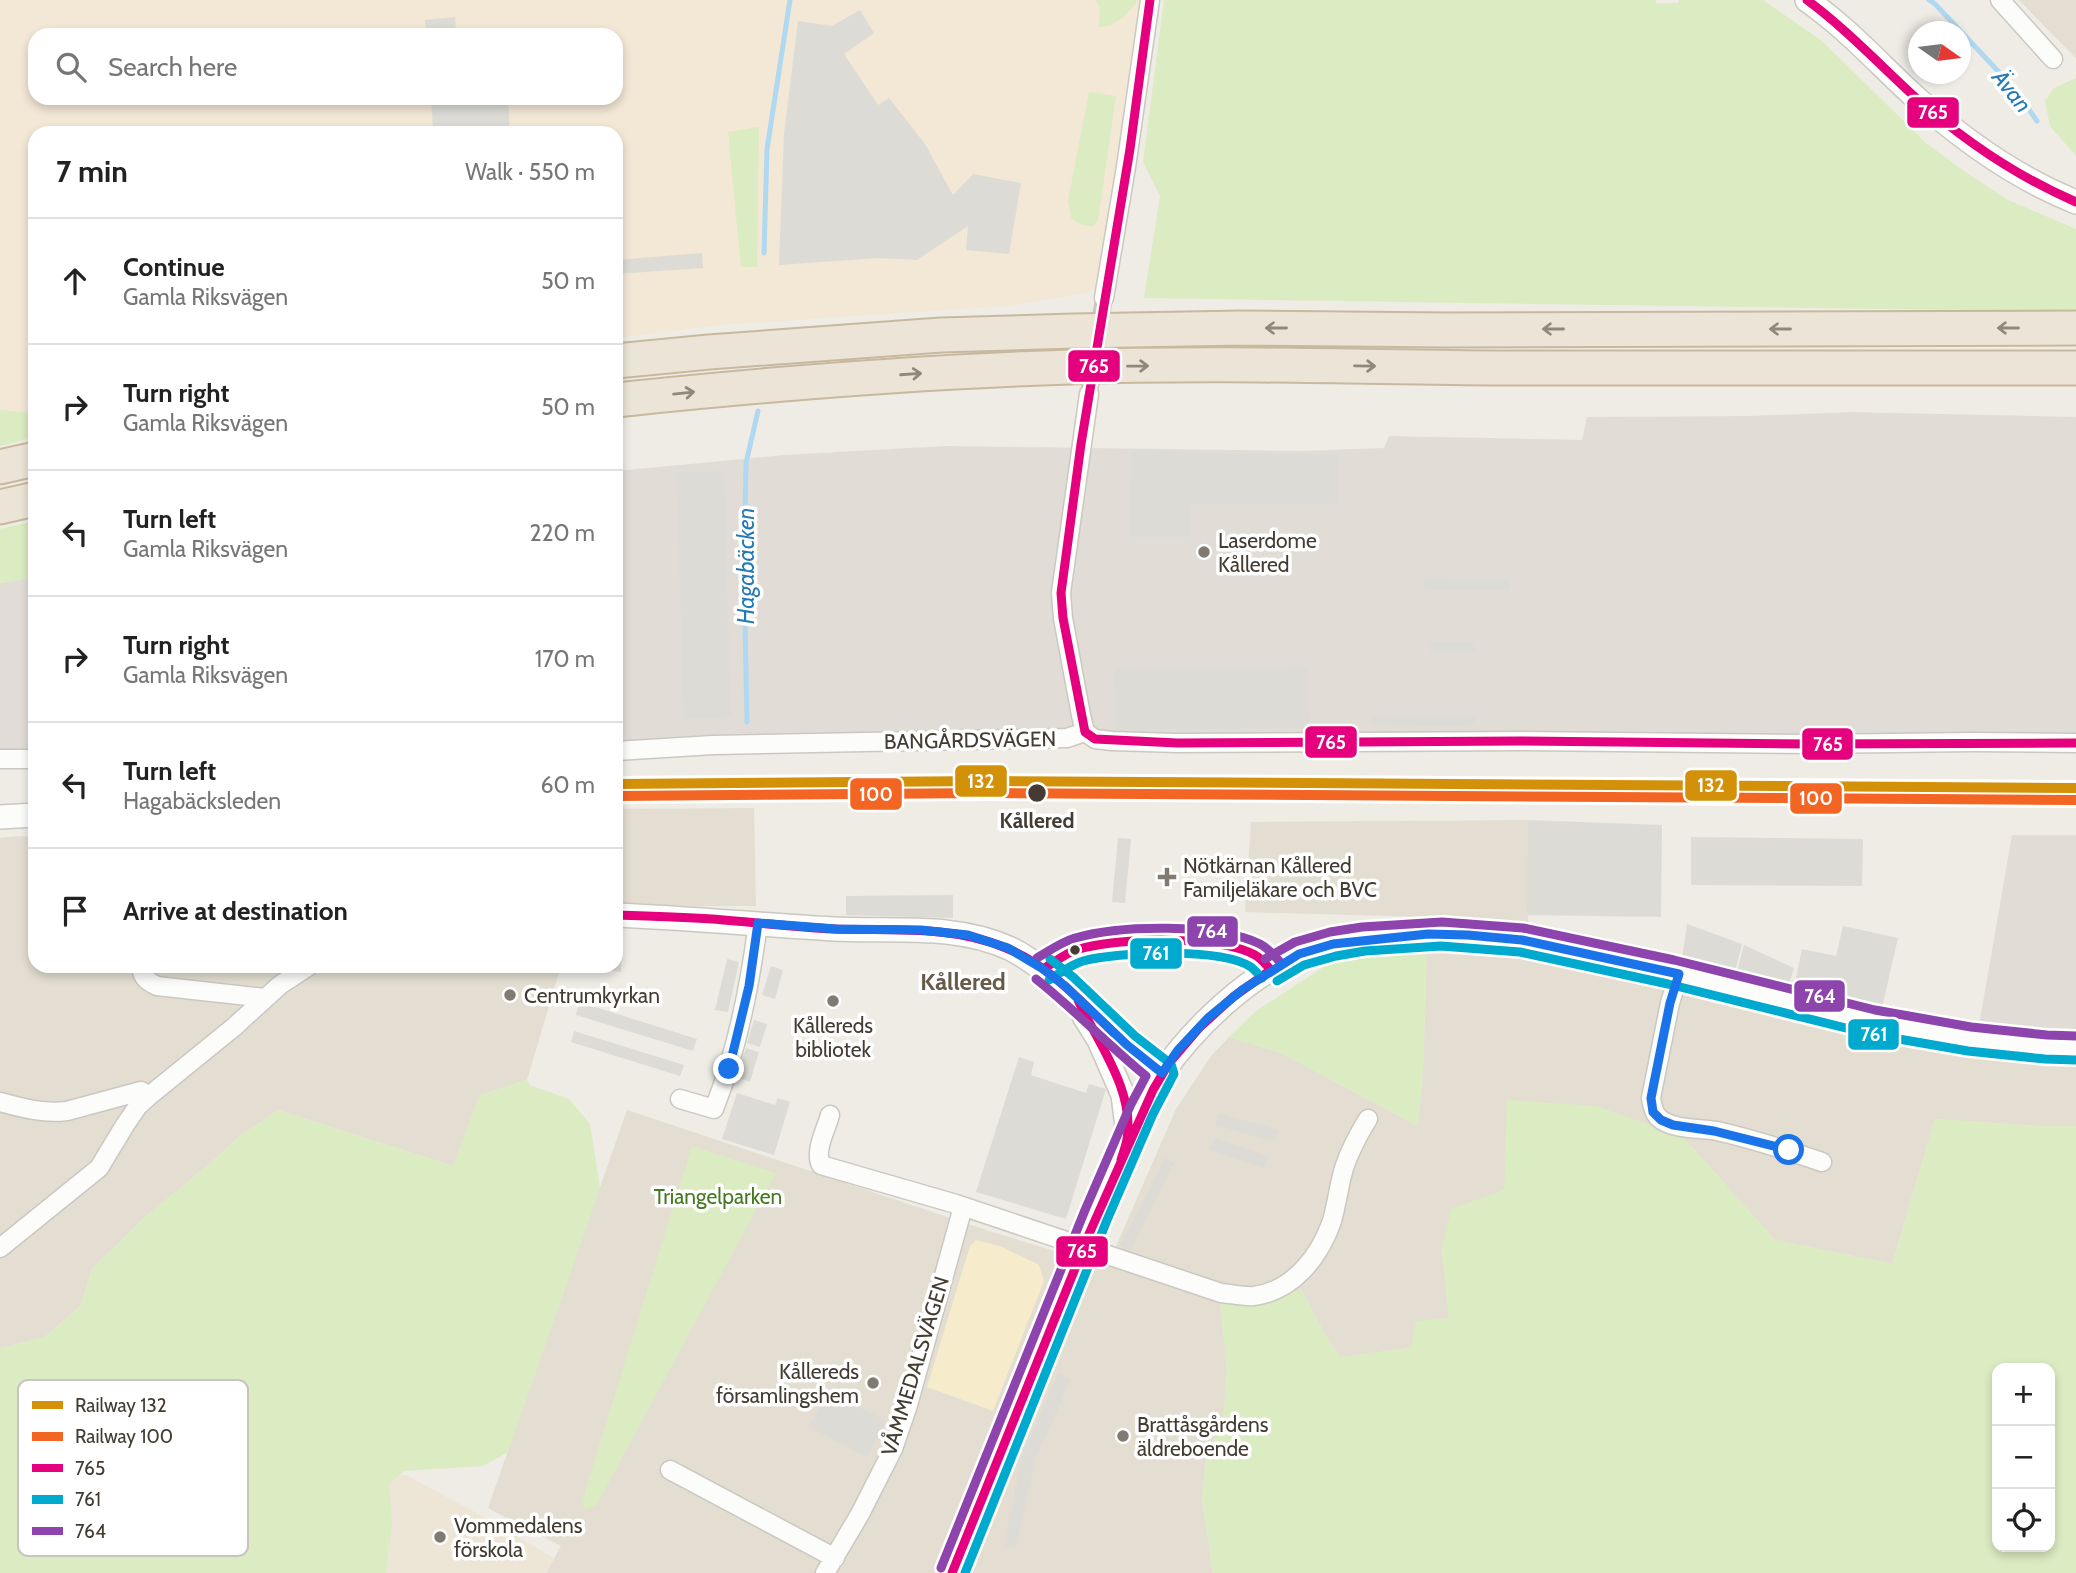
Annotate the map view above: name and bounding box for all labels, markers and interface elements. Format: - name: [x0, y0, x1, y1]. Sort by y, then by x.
- north arrow: [1908, 21, 1971, 84]
- search box: [28, 28, 623, 105]
- icon: search: [52, 48, 90, 86]
- text: Search here: [108, 51, 237, 83]
- water label: Ävan: [1986, 63, 2038, 118]
- line badge: 765: [1906, 96, 1960, 129]
- text: 765: [1918, 101, 1948, 124]
- text: 7 min: [56, 153, 128, 190]
- text: Walk · 550 m: [465, 158, 595, 186]
- text: Continue: [123, 251, 225, 283]
- icon: ahead: [56, 262, 94, 300]
- text: 50 m: [541, 267, 595, 295]
- text: Gamla Riksvägen: [123, 283, 288, 311]
- one-way arrow: [1265, 321, 1288, 335]
- one-way arrow: [1997, 321, 2020, 335]
- one-way arrow: [1542, 322, 1565, 336]
- one-way arrow: [1769, 322, 1792, 336]
- line badge: 765: [1067, 349, 1121, 383]
- text: 765: [1079, 355, 1109, 378]
- one-way arrow: [1126, 359, 1149, 373]
- one-way arrow: [1354, 359, 1377, 373]
- one-way arrow: [899, 368, 922, 381]
- text: Turn right: [123, 377, 229, 409]
- one-way arrow: [672, 386, 695, 399]
- icon: right: [56, 388, 94, 426]
- text: 50 m: [541, 393, 595, 421]
- text: Gamla Riksvägen: [123, 409, 288, 437]
- text: Turn left: [123, 503, 216, 535]
- water label: Hagabäcken: [732, 508, 760, 624]
- icon: left: [56, 514, 94, 552]
- text: 220 m: [529, 519, 595, 547]
- place label: Laserdome Kållered: [1218, 528, 1317, 577]
- text: Gamla Riksvägen: [123, 535, 288, 563]
- marker: Laserdome Kållered: [1196, 544, 1212, 560]
- text: Turn right: [123, 629, 229, 661]
- icon: right: [56, 640, 94, 678]
- text: 170 m: [535, 645, 595, 673]
- text: Gamla Riksvägen: [123, 661, 288, 689]
- street label: BANGÅRDSVÄGEN: [884, 725, 1056, 754]
- line badge: 765: [1304, 725, 1358, 759]
- line badge: 765: [1801, 727, 1854, 761]
- text: 765: [1316, 731, 1346, 754]
- text: 765: [1813, 733, 1843, 756]
- text: Turn left: [123, 755, 216, 787]
- line badge: 132: [954, 764, 1008, 798]
- icon: left: [56, 766, 94, 804]
- line badge: 132: [1684, 769, 1738, 802]
- text: 132: [967, 770, 995, 793]
- text: 60 m: [541, 771, 595, 799]
- text: 132: [1697, 774, 1725, 797]
- line badge: 100: [849, 777, 903, 811]
- marker: Kållered: [1026, 782, 1048, 804]
- line badge: 100: [1789, 782, 1843, 815]
- text: 100: [859, 783, 893, 806]
- text: Hagabäcksleden: [123, 787, 281, 815]
- text: 100: [1799, 787, 1833, 810]
- place label: Kållered: [1000, 808, 1074, 833]
- place label: Nötkärnan Kållered Familjeläkare och BVC: [1183, 853, 1377, 903]
- marker: Nötkärnan Kållered Familjeläkare och BVC: [1157, 867, 1177, 887]
- icon: arrive: [56, 892, 94, 930]
- text: Arrive at destination: [123, 895, 348, 927]
- line badge: 764: [1186, 915, 1239, 948]
- text: 764: [1196, 920, 1228, 943]
- line badge: 761: [1129, 937, 1183, 970]
- text: 761: [1143, 942, 1169, 965]
- unlabelled marker: [1068, 943, 1082, 957]
- district label: Kållered: [920, 967, 1006, 996]
- line badge: 764: [1793, 979, 1846, 1013]
- place label: Centrumkyrkan: [524, 983, 660, 1008]
- text: 764: [1804, 985, 1836, 1008]
- marker: Centrumkyrkan: [502, 987, 518, 1003]
- marker: Kållereds bibliotek: [825, 993, 841, 1009]
- place label: Kållereds bibliotek: [793, 1013, 873, 1062]
- line badge: 761: [1847, 1018, 1900, 1051]
- text: 761: [1861, 1023, 1887, 1046]
- route end: [713, 1053, 744, 1084]
- route start: [1773, 1134, 1804, 1165]
- park label: Triangelparken: [654, 1184, 782, 1209]
- line badge: 765: [1055, 1235, 1109, 1268]
- text: 765: [1067, 1240, 1097, 1263]
- street label: VÅMMEDALSVÄGEN: [875, 1273, 954, 1459]
- place label: Kållereds församlingshem: [716, 1359, 859, 1408]
- map controls: [1992, 1363, 2055, 1552]
- button: +: [1992, 1363, 2055, 1426]
- marker: Kållereds församlingshem: [865, 1375, 881, 1391]
- legend: [18, 1380, 248, 1556]
- text: Railway 132: [75, 1394, 167, 1417]
- place label: Brattåsgårdens äldreboende: [1137, 1412, 1269, 1461]
- text: Railway 100: [75, 1425, 173, 1448]
- button: −: [1992, 1426, 2055, 1489]
- marker: Brattåsgårdens äldreboende: [1115, 1428, 1131, 1444]
- text: 765: [75, 1457, 105, 1480]
- text: 761: [75, 1488, 101, 1511]
- button: locate: [1992, 1489, 2055, 1552]
- place label: Vommedalens förskola: [454, 1513, 583, 1562]
- text: 764: [75, 1520, 106, 1543]
- marker: Vommedalens förskola: [432, 1529, 448, 1545]

